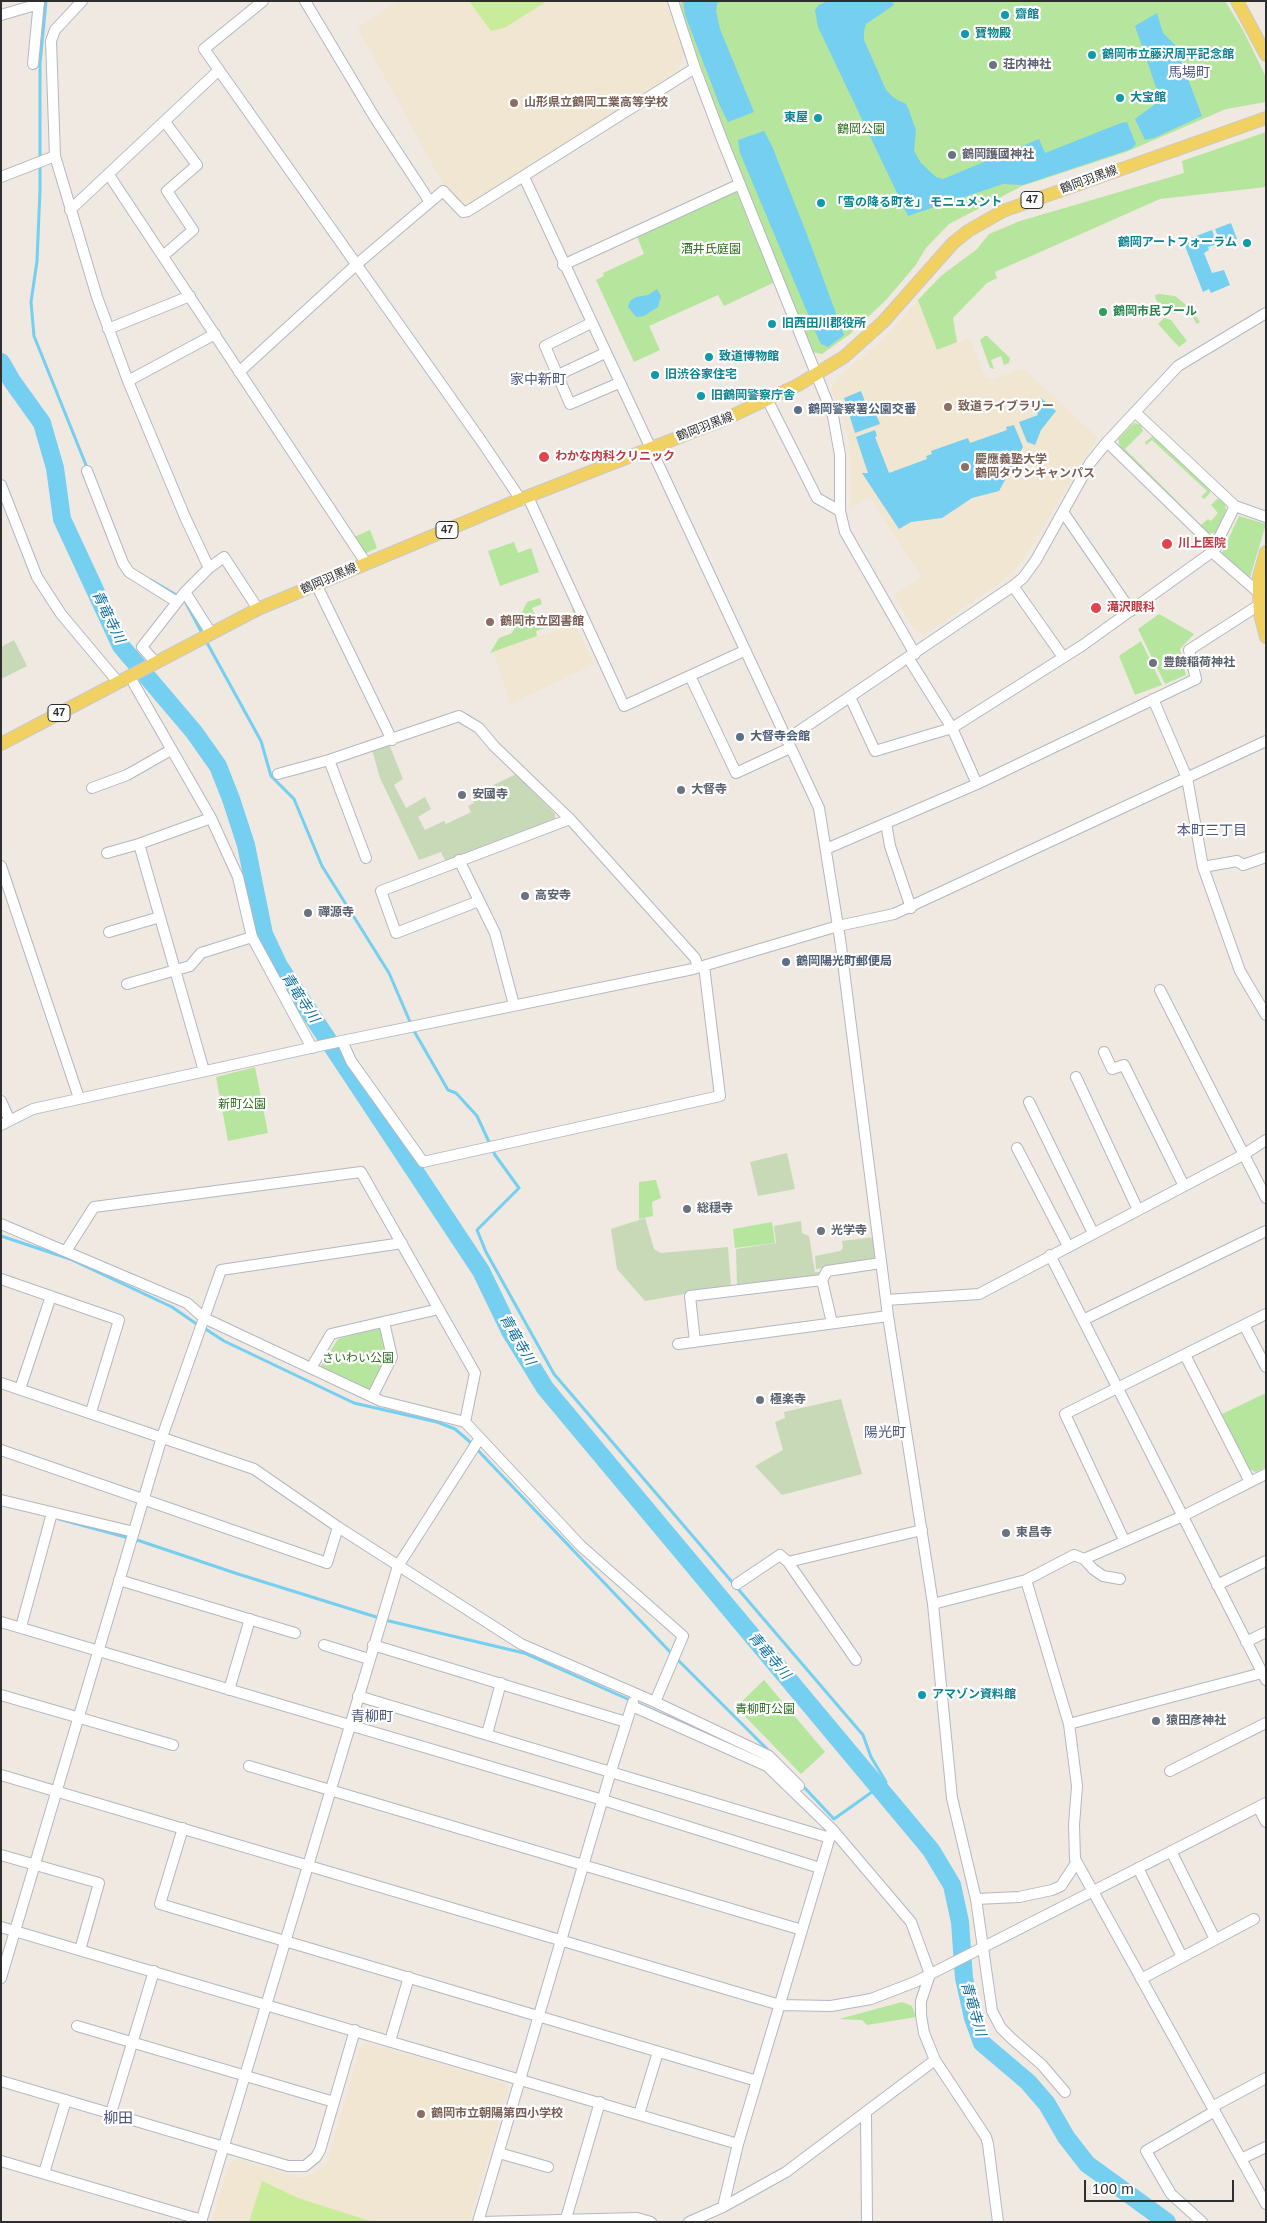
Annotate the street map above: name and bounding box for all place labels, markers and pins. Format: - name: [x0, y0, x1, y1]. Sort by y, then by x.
- place label: 齋館: [1015, 8, 1039, 22]
- marker: 齋館: [999, 9, 1011, 21]
- place label: 寶物殿: [975, 27, 1011, 41]
- marker: 寶物殿: [959, 28, 971, 40]
- place label: 鶴岡市立藤沢周平記念館: [1102, 48, 1234, 62]
- marker: 鶴岡市立藤沢周平記念館: [1086, 49, 1098, 61]
- place label: 荘内神社: [1003, 58, 1051, 72]
- marker: 荘内神社: [987, 59, 999, 71]
- place label: 大宝館: [1130, 91, 1166, 105]
- marker: 大宝館: [1114, 92, 1126, 104]
- place label: 山形県立鶴岡工業高等学校: [524, 96, 668, 110]
- marker: 山形県立鶴岡工業高等学校: [508, 97, 520, 109]
- place label: 東屋: [784, 111, 808, 125]
- marker: 東屋: [812, 112, 824, 124]
- place label: 鶴岡護國神社: [962, 148, 1034, 162]
- marker: 鶴岡護國神社: [946, 149, 958, 161]
- place label: 「雪の降る町を」 モニュメント: [831, 196, 1002, 210]
- marker: 「雪の降る町を」 モニュメント: [815, 197, 827, 209]
- place label: 鶴岡アートフォーラム: [1118, 236, 1237, 250]
- marker: 鶴岡アートフォーラム: [1241, 237, 1253, 249]
- place label: 鶴岡市民プール: [1113, 305, 1197, 319]
- marker: 鶴岡市民プール: [1097, 306, 1109, 318]
- place label: 旧西田川郡役所: [782, 317, 866, 331]
- marker: 旧西田川郡役所: [766, 318, 778, 330]
- place label: 致道博物館: [719, 350, 779, 364]
- marker: 致道博物館: [703, 351, 715, 363]
- place label: 旧渋谷家住宅: [665, 368, 737, 382]
- marker: 旧渋谷家住宅: [649, 369, 661, 381]
- place label: 旧鶴岡警察庁舎: [711, 389, 795, 403]
- marker: 旧鶴岡警察庁舎: [695, 390, 707, 402]
- place label: 致道ライブラリー: [958, 400, 1054, 414]
- marker: 致道ライブラリー: [942, 401, 954, 413]
- place label: 鶴岡警察署公園交番: [808, 403, 916, 417]
- marker: 鶴岡警察署公園交番: [792, 404, 804, 416]
- marker: わかな内科クリニック: [537, 450, 551, 464]
- place label: わかな内科クリニック: [555, 450, 675, 464]
- place label: 慶應義塾大学 鶴岡タウンキャンパス: [975, 453, 1095, 481]
- marker: 慶應義塾大学 鶴岡タウンキャンパス: [959, 461, 971, 473]
- marker: 川上医院: [1160, 537, 1174, 551]
- place label: 川上医院: [1178, 537, 1226, 551]
- marker: 滝沢眼科: [1089, 601, 1103, 615]
- place label: 滝沢眼科: [1107, 601, 1155, 615]
- place label: 鶴岡市立図書館: [500, 615, 584, 629]
- marker: 鶴岡市立図書館: [484, 616, 496, 628]
- place label: 豊饒稲荷神社: [1163, 656, 1235, 670]
- marker: 豊饒稲荷神社: [1147, 657, 1159, 669]
- place label: 大督寺会館: [750, 730, 810, 744]
- marker: 大督寺会館: [734, 731, 746, 743]
- place label: 大督寺: [691, 783, 727, 797]
- marker: 大督寺: [675, 784, 687, 796]
- place label: 安國寺: [472, 788, 508, 802]
- marker: 安國寺: [456, 789, 468, 801]
- place label: 高安寺: [535, 889, 571, 903]
- marker: 高安寺: [519, 890, 531, 902]
- place label: 禪源寺: [318, 906, 354, 920]
- marker: 禪源寺: [302, 907, 314, 919]
- place label: 鶴岡陽光町郵便局: [796, 955, 892, 969]
- marker: 鶴岡陽光町郵便局: [780, 956, 792, 968]
- place label: 総穏寺: [697, 1202, 733, 1216]
- marker: 総穏寺: [681, 1203, 693, 1215]
- place label: 光学寺: [831, 1224, 867, 1238]
- marker: 光学寺: [815, 1225, 827, 1237]
- place label: 極楽寺: [770, 1393, 806, 1407]
- marker: 極楽寺: [754, 1394, 766, 1406]
- place label: 東昌寺: [1016, 1526, 1052, 1540]
- marker: 東昌寺: [1000, 1527, 1012, 1539]
- place label: アマゾン資料館: [932, 1688, 1016, 1702]
- marker: アマゾン資料館: [916, 1689, 928, 1701]
- place label: 猿田彦神社: [1166, 1714, 1226, 1728]
- marker: 猿田彦神社: [1150, 1715, 1162, 1727]
- place label: 鶴岡市立朝陽第四小学校: [431, 2107, 563, 2121]
- marker: 鶴岡市立朝陽第四小学校: [415, 2108, 427, 2120]

